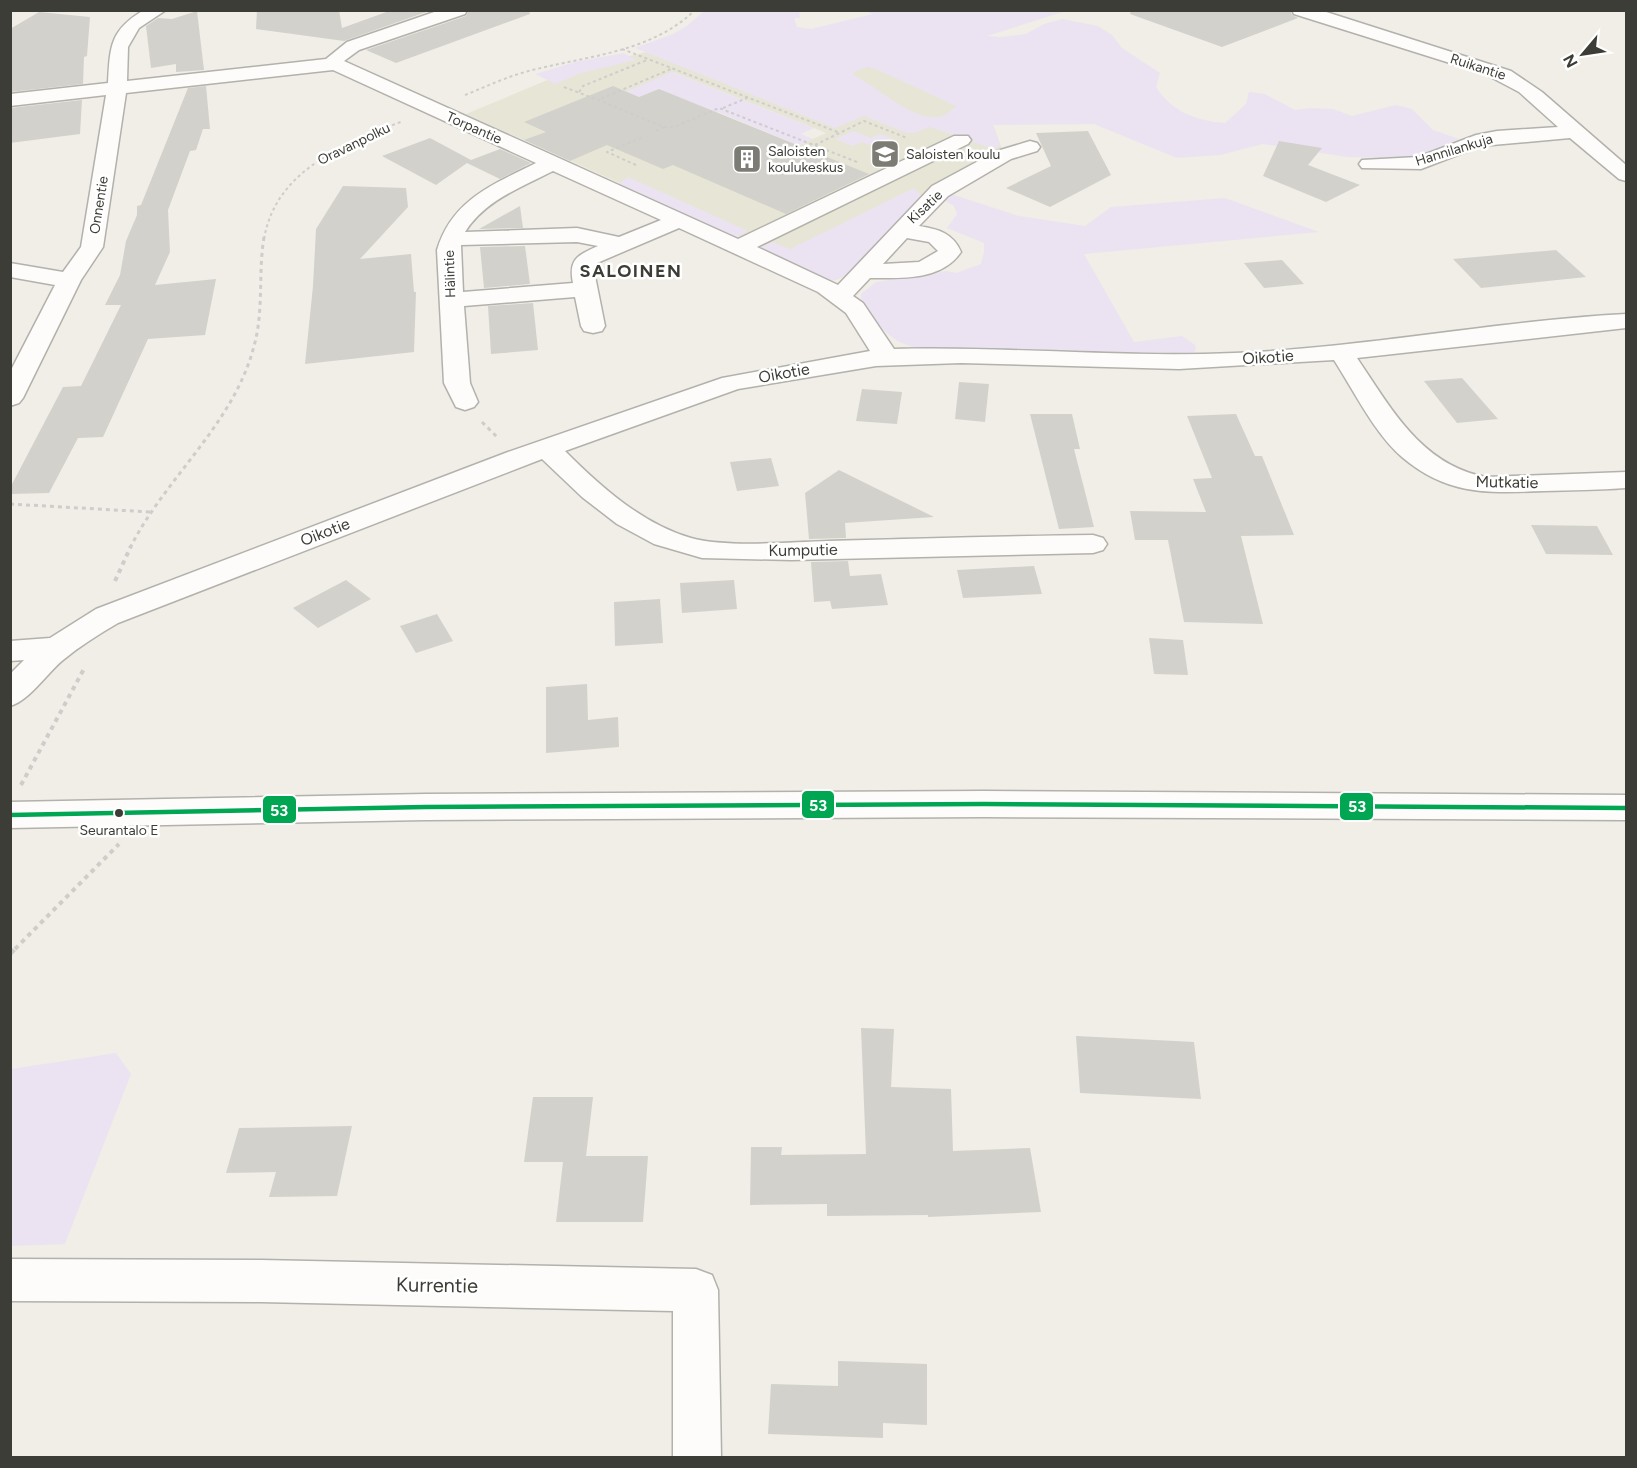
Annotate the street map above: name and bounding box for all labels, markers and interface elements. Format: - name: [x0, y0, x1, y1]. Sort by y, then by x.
- north arrow: [1553, 24, 1613, 84]
- street label: Ruikantie: [1448, 50, 1508, 84]
- text: N: [1559, 51, 1582, 71]
- street label: Torpantie: [444, 108, 505, 148]
- street label: Oravanpolku: [315, 119, 393, 169]
- street label: Hannilankuja: [1413, 130, 1495, 170]
- school or university icon: Saloisten koulu: [869, 138, 901, 170]
- building icon: Saloisten koulukeskus: [731, 143, 763, 175]
- place label: Saloisten koulukeskus: [768, 143, 843, 176]
- place label: Saloisten koulu: [906, 146, 1000, 163]
- street label: Onnentie: [86, 175, 112, 235]
- street label: Kisatie: [904, 186, 946, 227]
- street label: Hälintie: [441, 249, 459, 298]
- district label: SALOINEN: [580, 260, 683, 282]
- street label: Oikotie: [1242, 346, 1295, 368]
- street label: Oikotie: [757, 359, 811, 387]
- street label: Mutkatie: [1475, 472, 1539, 492]
- street label: Oikotie: [298, 514, 353, 550]
- street label: Kumputie: [768, 540, 838, 560]
- line badge: 53: [801, 790, 835, 819]
- line badge: 53: [1339, 792, 1374, 821]
- line badge: 53: [262, 795, 297, 824]
- text: 53: [809, 796, 827, 815]
- text: 53: [1348, 797, 1366, 816]
- text: 53: [270, 801, 288, 820]
- marker: Seurantalo E: [113, 807, 125, 819]
- place label: Seurantalo E: [79, 822, 159, 839]
- street label: Kurrentie: [396, 1272, 478, 1298]

